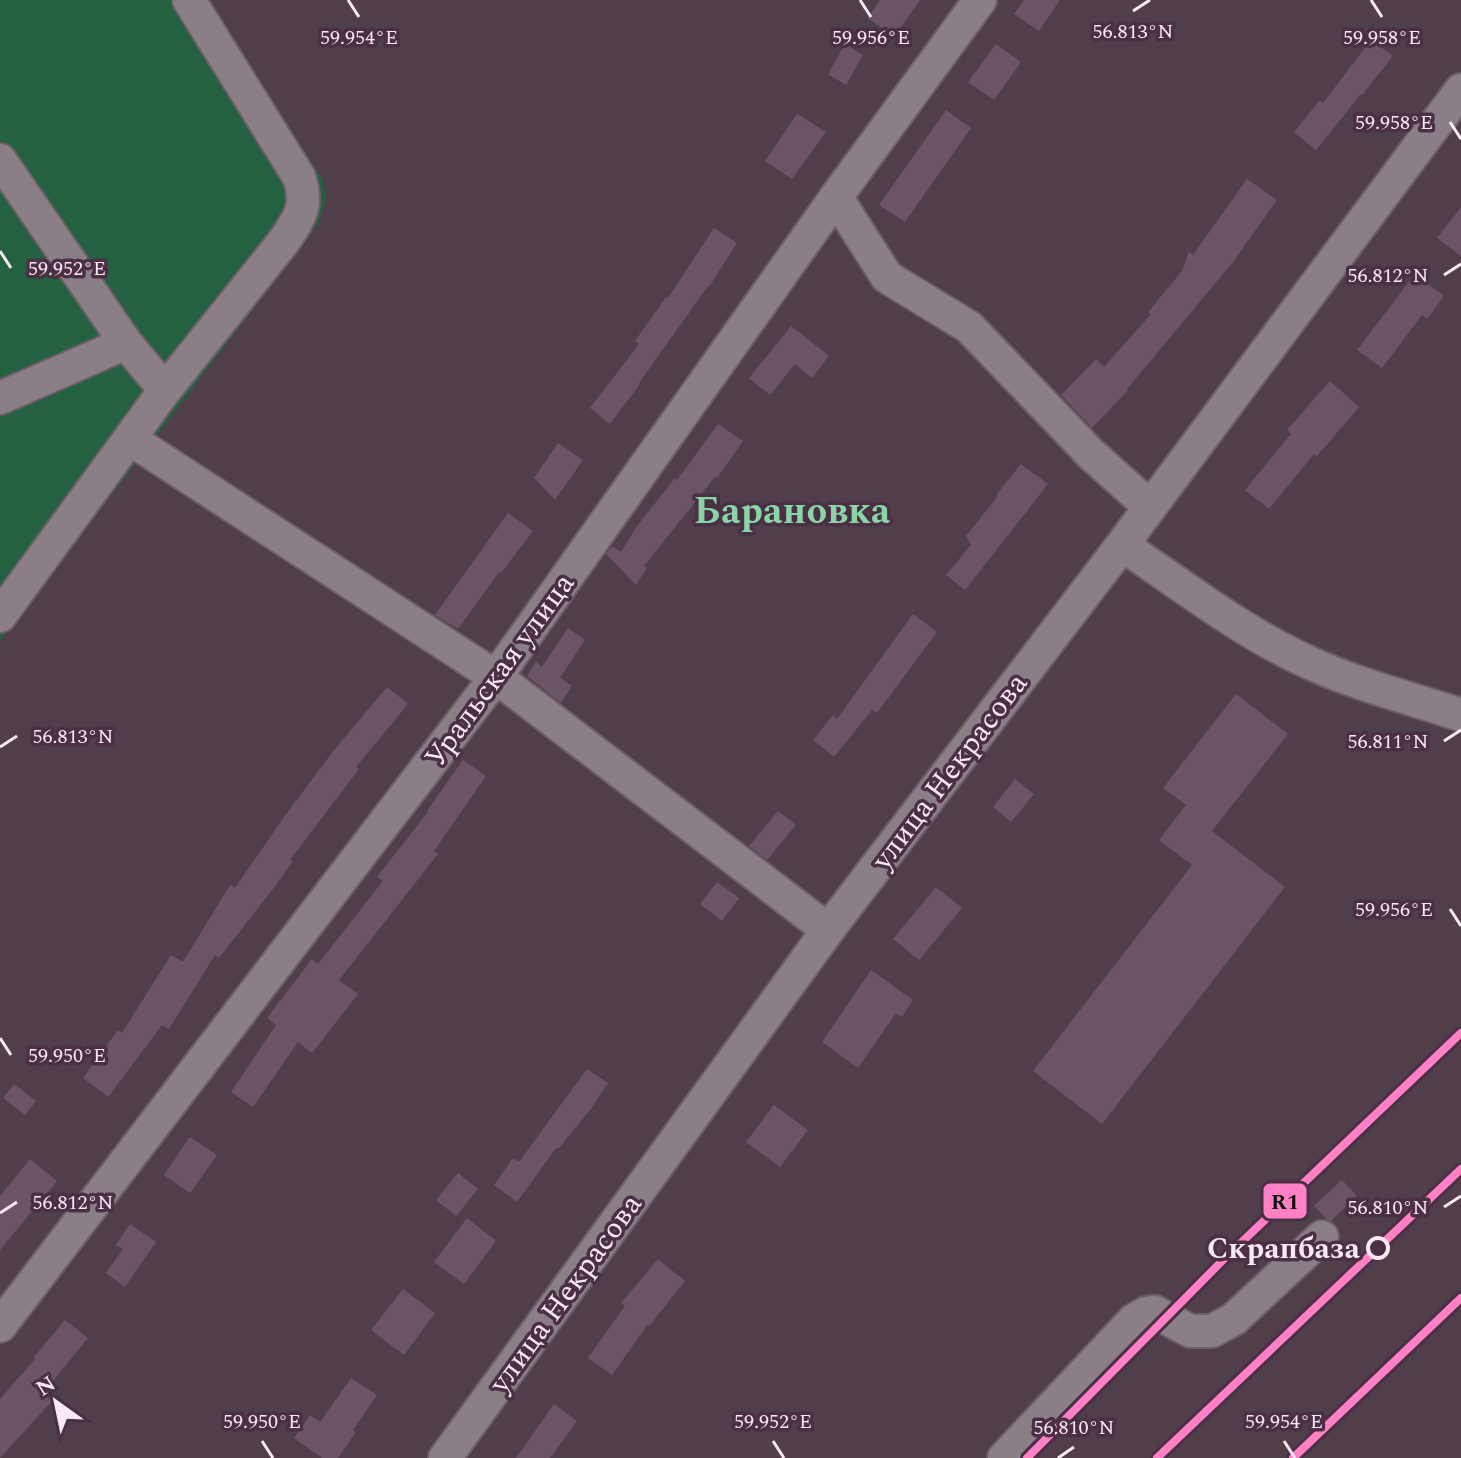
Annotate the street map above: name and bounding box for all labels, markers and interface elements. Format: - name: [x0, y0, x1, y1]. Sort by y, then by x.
- text: 56.813°N: [1093, 17, 1173, 47]
- text: 59.954°E: [320, 23, 398, 53]
- text: 59.956°E: [832, 23, 910, 53]
- text: 59.958°E: [1343, 23, 1421, 53]
- text: 59.958°E: [1355, 108, 1433, 138]
- text: 59.952°E: [28, 254, 106, 284]
- text: 56.812°N: [1348, 261, 1428, 291]
- district label: Барановка: [694, 483, 891, 541]
- street label: Уральская улица: [413, 563, 587, 778]
- street label: улица Некрасова: [860, 663, 1040, 881]
- text: 56.813°N: [33, 722, 113, 752]
- text: 56.811°N: [1348, 727, 1428, 757]
- text: 59.956°E: [1355, 895, 1433, 925]
- text: 59.950°E: [28, 1041, 106, 1071]
- line badge: R1: [1262, 1182, 1308, 1220]
- street label: улица Некрасова: [477, 1184, 654, 1404]
- text: R1: [1271, 1186, 1299, 1219]
- text: 56.812°N: [33, 1188, 113, 1218]
- text: 56.810°N: [1348, 1193, 1428, 1223]
- place label: Скрапбаза: [1207, 1226, 1361, 1272]
- marker: Скрапбаза: [1367, 1237, 1389, 1259]
- north arrow: [16, 1362, 96, 1442]
- text: N: [29, 1368, 62, 1405]
- text: 59.950°E: [223, 1407, 301, 1437]
- text: 59.952°E: [734, 1407, 812, 1437]
- text: 59.954°E: [1245, 1407, 1323, 1437]
- text: 56.810°N: [1034, 1413, 1114, 1443]

